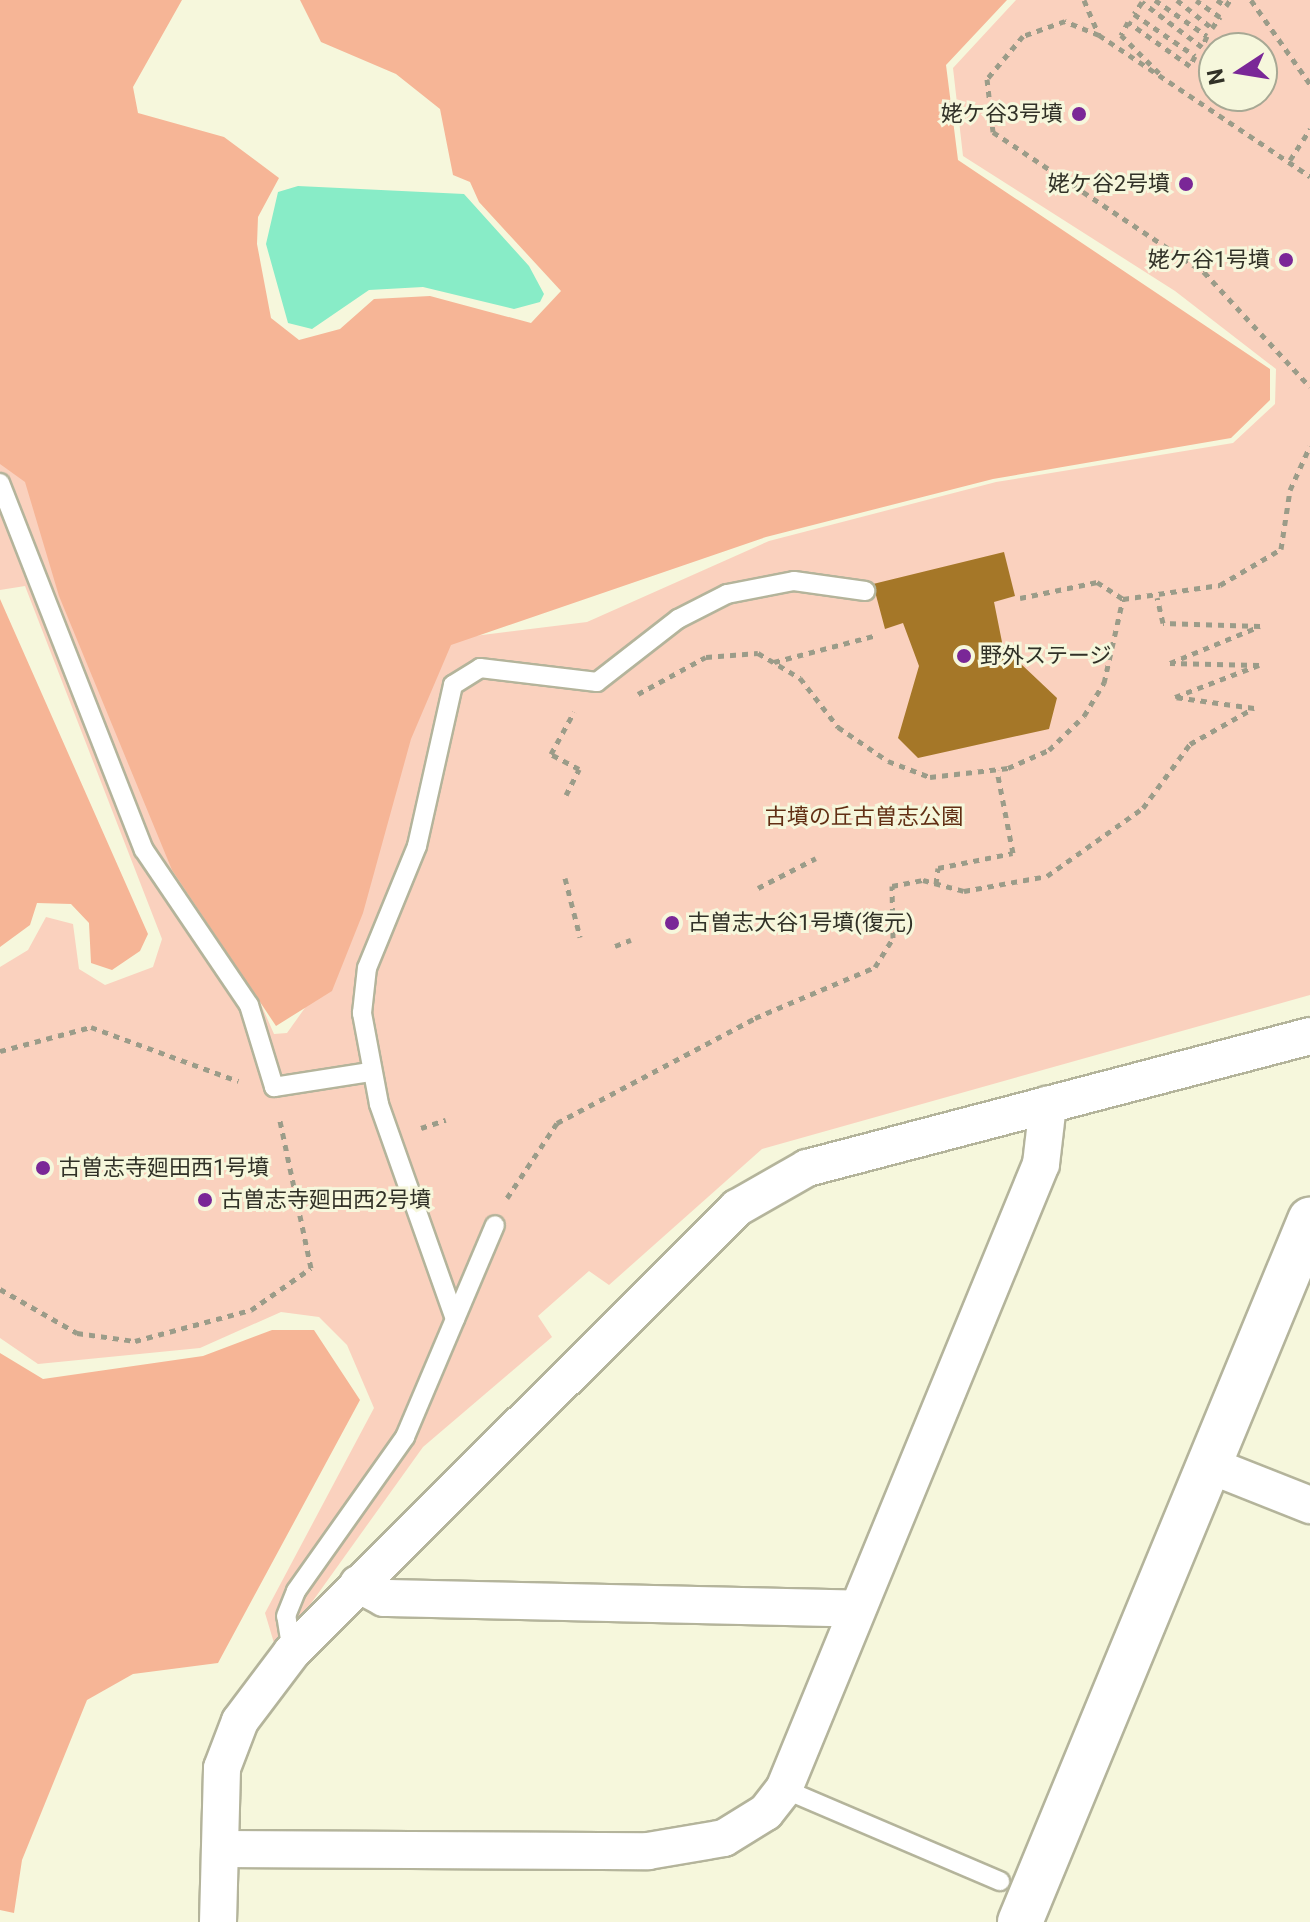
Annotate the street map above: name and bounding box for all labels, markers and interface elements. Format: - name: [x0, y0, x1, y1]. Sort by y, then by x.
- north arrow: [1198, 32, 1278, 112]
- text: N: [1202, 66, 1230, 87]
- place label: 姥ケ谷3号墳: [941, 101, 1063, 127]
- marker: 姥ケ谷3号墳: [1070, 105, 1088, 123]
- place label: 姥ケ谷2号墳: [1048, 171, 1170, 197]
- marker: 姥ケ谷2号墳: [1177, 175, 1195, 193]
- place label: 姥ケ谷1号墳: [1148, 247, 1270, 273]
- marker: 姥ケ谷1号墳: [1277, 251, 1295, 269]
- place label: 野外ステージ: [980, 643, 1112, 669]
- marker: 野外ステージ: [955, 647, 973, 665]
- park label: 古墳の丘古曽志公園: [765, 804, 963, 830]
- place label: 古曽志大谷1号墳(復元): [688, 910, 914, 936]
- marker: 古曽志大谷1号墳(復元): [663, 914, 681, 932]
- place label: 古曽志寺廻田西1号墳: [59, 1155, 269, 1181]
- marker: 古曽志寺廻田西1号墳: [34, 1159, 52, 1177]
- place label: 古曽志寺廻田西2号墳: [221, 1187, 431, 1213]
- marker: 古曽志寺廻田西2号墳: [196, 1191, 214, 1209]

